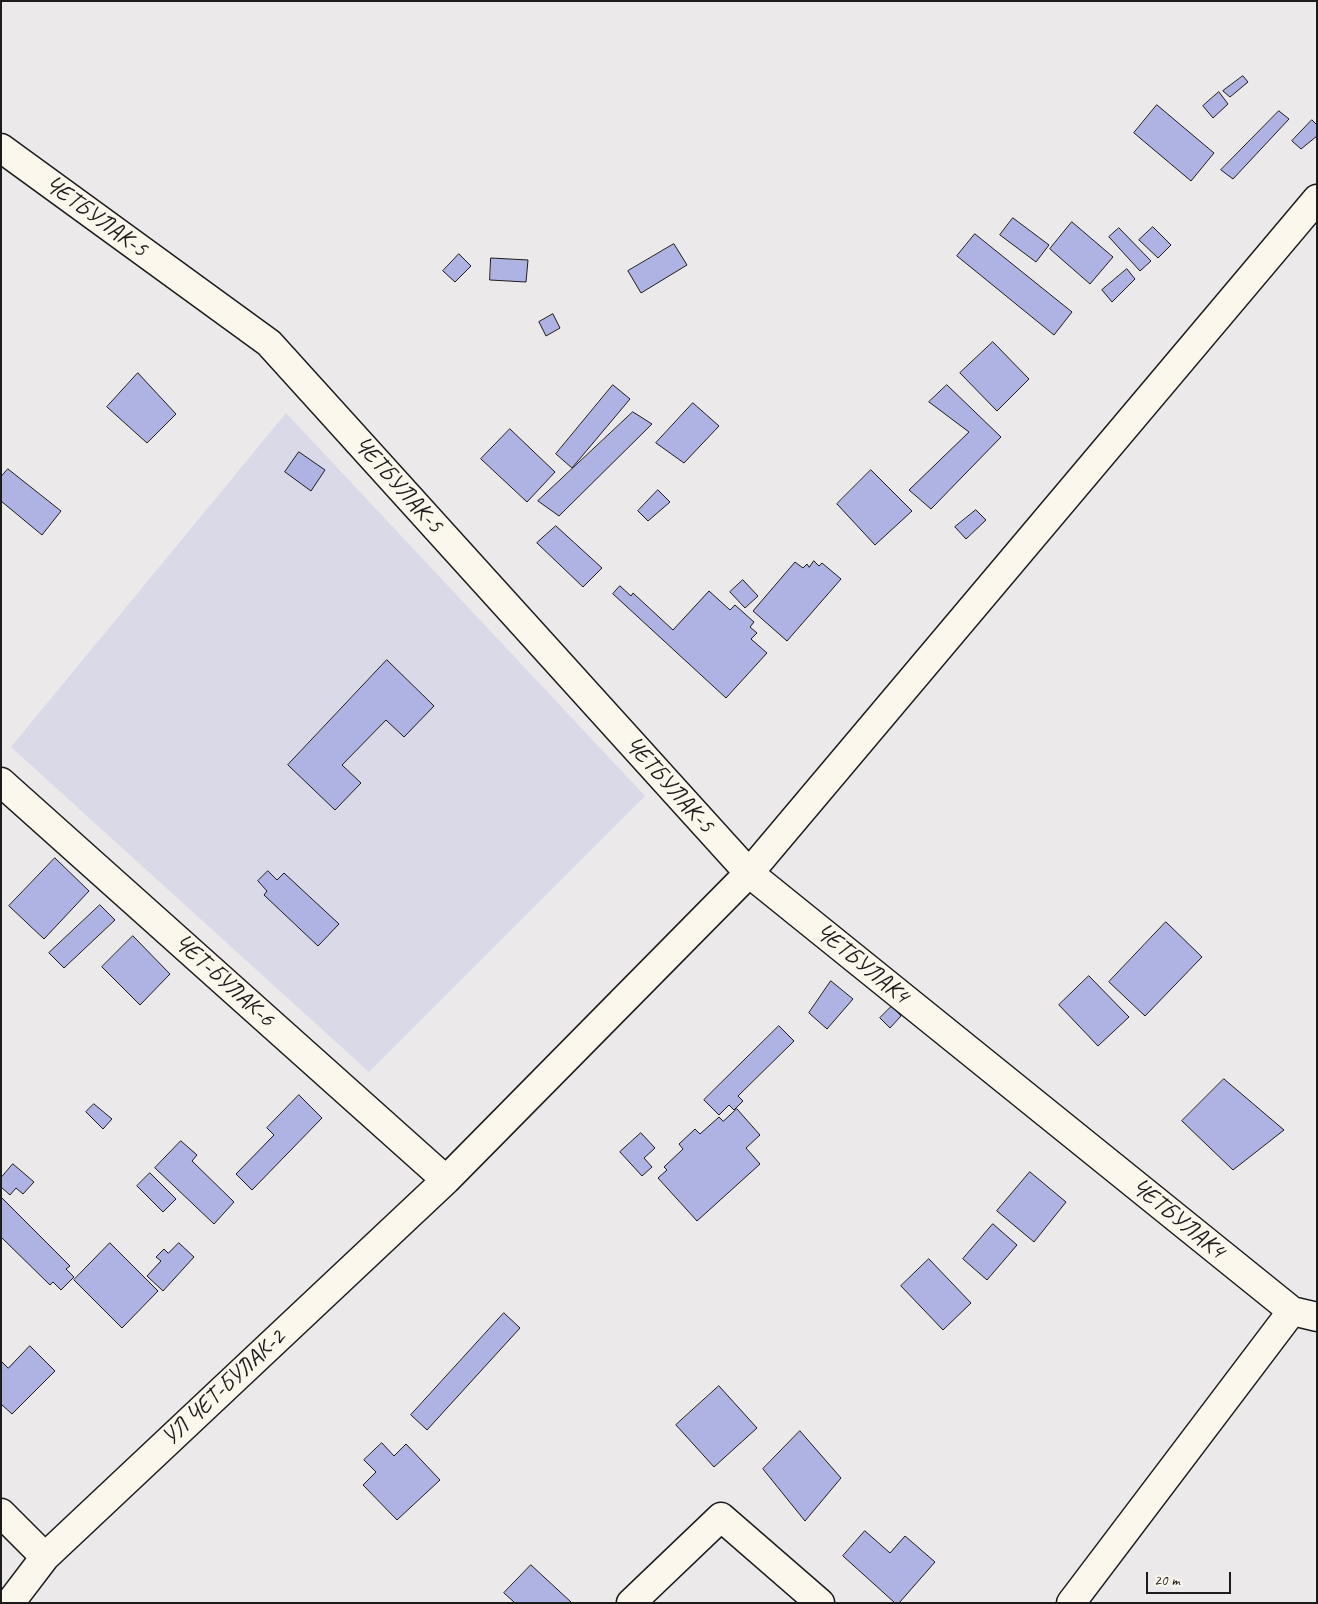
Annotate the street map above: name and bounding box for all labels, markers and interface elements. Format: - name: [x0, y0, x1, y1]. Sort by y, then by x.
- street label: ЧЕТБУЛАК-5: [39, 170, 153, 264]
- street label: ЧЕТБУЛАК-5: [347, 431, 449, 539]
- street label: ЧЕТБУЛАК-5: [618, 731, 720, 839]
- street label: ЧЕТБУЛАК4: [809, 918, 915, 1010]
- street label: ЧЕТ-БУЛАК-6: [168, 928, 280, 1034]
- street label: ЧЕТБУЛАК4: [1125, 1173, 1231, 1265]
- street label: УЛ ЧЕТ-БУЛАК-2: [157, 1324, 291, 1452]
- scale bar: [1148, 1562, 1233, 1594]
- text: 20 m: [1154, 1571, 1180, 1590]

